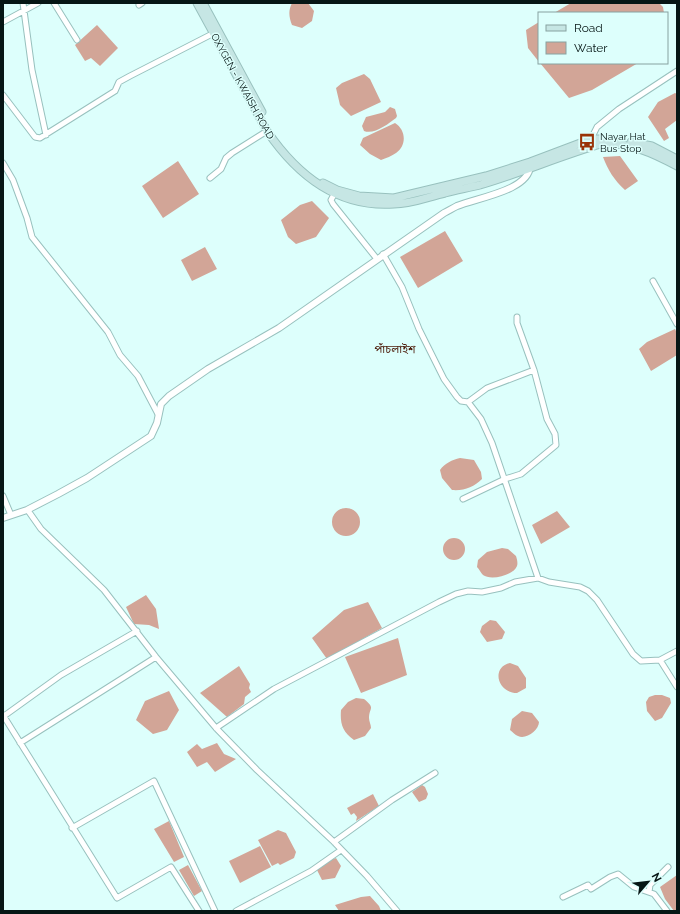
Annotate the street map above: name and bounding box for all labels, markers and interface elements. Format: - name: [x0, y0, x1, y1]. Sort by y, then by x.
- legend: [538, 12, 668, 64]
- text: Road: [574, 21, 603, 35]
- street label: OXYGEN - KWAISH ROAD: [209, 32, 276, 141]
- text: Water: [574, 41, 608, 55]
- place label: Nayar Hat Bus Stop: [600, 131, 646, 154]
- bus stop icon: Nayar Hat Bus Stop: [577, 132, 597, 152]
- district label: পাঁচলাইশ: [374, 343, 416, 356]
- north arrow: [628, 862, 668, 902]
- text: N: [649, 871, 664, 884]

